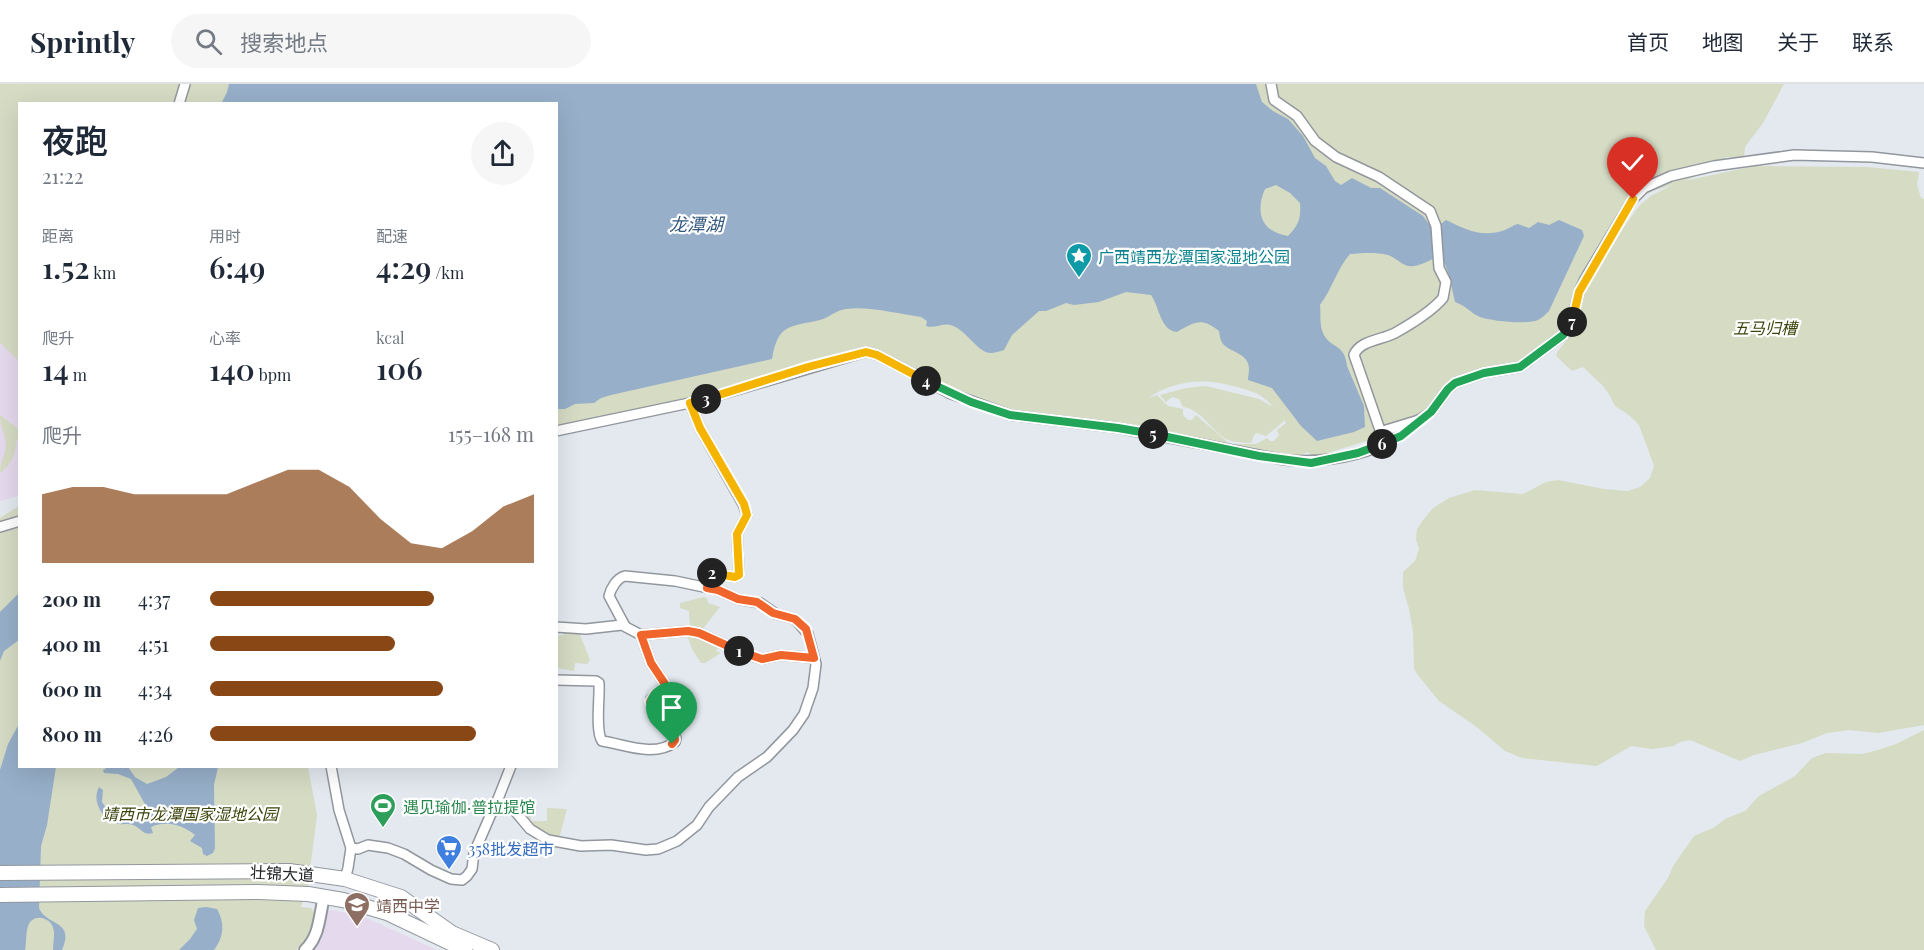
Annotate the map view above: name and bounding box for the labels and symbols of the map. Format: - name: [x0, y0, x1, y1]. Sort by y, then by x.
- pin: [1607, 137, 1658, 199]
- water label: 龙潭湖: [669, 212, 726, 236]
- place icon: 广西靖西龙潭国家湿地公园: [1064, 241, 1094, 279]
- place label: 广西靖西龙潭国家湿地公园: [1098, 246, 1290, 267]
- pin: 7: [1557, 307, 1587, 337]
- park label: 五马归槽: [1733, 317, 1800, 338]
- pin: 4: [911, 366, 941, 396]
- pin: 3: [691, 384, 721, 414]
- pin: 5: [1138, 419, 1168, 449]
- pin: 6: [1367, 429, 1397, 459]
- pin: 2: [697, 558, 727, 588]
- pin: 1: [724, 636, 754, 666]
- pin: [646, 682, 697, 744]
- sports icon: 遇见瑜伽·普拉提馆: [368, 791, 398, 829]
- place label: 遇见瑜伽·普拉提馆: [403, 796, 535, 817]
- park label: 靖西市龙潭国家湿地公园: [102, 803, 280, 824]
- supermarket icon: 358批发超市: [434, 833, 464, 871]
- place label: 358批发超市: [468, 838, 554, 859]
- street label: 壮锦大道: [249, 861, 315, 885]
- school or university icon: 靖西中学: [342, 890, 372, 928]
- place label: 靖西中学: [376, 895, 440, 916]

